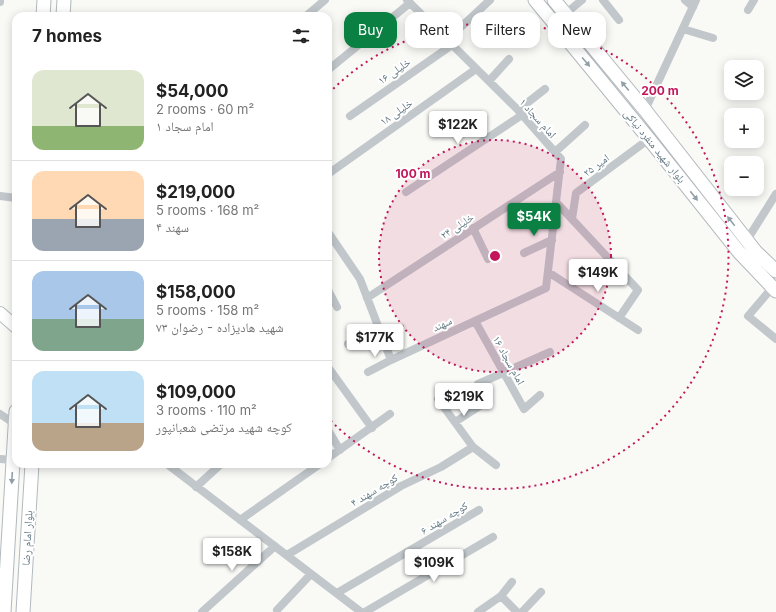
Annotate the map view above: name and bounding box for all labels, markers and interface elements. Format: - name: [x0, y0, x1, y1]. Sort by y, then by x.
- chip: Buy: [344, 12, 397, 48]
- chip: Rent: [405, 12, 463, 48]
- chip: Filters: [471, 12, 540, 48]
- chip: New: [548, 12, 606, 48]
- icon: filters: [290, 25, 312, 47]
- text: 7 homes: [32, 26, 102, 46]
- street label: خلیلی ۱۶: [375, 55, 413, 87]
- one-way arrow: [582, 57, 591, 68]
- map controls: [724, 60, 764, 196]
- button: layers: [724, 60, 764, 100]
- one-way arrow: [621, 80, 630, 91]
- text: $54,000: [156, 81, 229, 101]
- text: 200 m: [641, 83, 679, 98]
- icon: home: [64, 86, 112, 134]
- street label: امام سجاد ۱: [516, 95, 560, 141]
- street label: خلیلی ۱۸: [377, 96, 415, 128]
- text: 2 rooms · 60 m²: [156, 101, 254, 117]
- street label: بلوار شهید منفرد نیاکی: [621, 106, 689, 186]
- button: +: [724, 108, 764, 148]
- pin: $122K: [430, 111, 486, 145]
- text: $122K: [438, 116, 478, 132]
- text: امام سجاد ۱: [156, 118, 214, 134]
- street label: امیر ۲۵: [580, 151, 612, 179]
- button: −: [724, 156, 764, 196]
- text: 100 m: [395, 166, 431, 181]
- text: $219,000: [156, 182, 235, 202]
- icon: home: [64, 187, 112, 235]
- one-way arrow: [690, 191, 699, 202]
- text: 5 rooms · 168 m²: [156, 202, 259, 218]
- pin: $54K: [510, 203, 558, 237]
- text: $54K: [517, 208, 551, 224]
- street label: خلیلی ۲۴: [438, 210, 476, 242]
- one-way arrow: [727, 216, 736, 227]
- text: سهند ۴: [156, 219, 189, 235]
- centre of rings: [488, 249, 502, 263]
- pin: $149K: [570, 259, 626, 293]
- text: $149K: [578, 264, 618, 280]
- text: $158,000: [156, 282, 236, 302]
- icon: home: [64, 287, 112, 335]
- text: 5 rooms · 158 m²: [156, 302, 259, 318]
- street label: سهند: [430, 313, 454, 335]
- text: شهید هادیزاده - رضوان ۷۳: [156, 319, 283, 335]
- pin: $177K: [347, 324, 403, 358]
- text: $177K: [356, 329, 394, 345]
- street label: امام سجاد ۱۶: [490, 333, 528, 387]
- text: $109,000: [156, 382, 236, 402]
- pin: $219K: [436, 383, 492, 417]
- icon: home: [64, 387, 112, 435]
- text: $219K: [444, 388, 484, 404]
- text: 3 rooms · 110 m²: [156, 402, 257, 418]
- text: کوچه شهید مرتضی شعبانپور: [156, 419, 292, 435]
- street label: کوچه سهند ۴: [348, 470, 401, 510]
- one-way arrow: [9, 472, 16, 484]
- street label: کوچه سهند ۶: [418, 498, 471, 538]
- street label: بلوار امام رضا: [19, 510, 35, 566]
- pin: $158K: [204, 538, 260, 572]
- text: $158K: [212, 543, 252, 559]
- pin: $109K: [406, 549, 462, 583]
- text: $109K: [414, 554, 454, 570]

